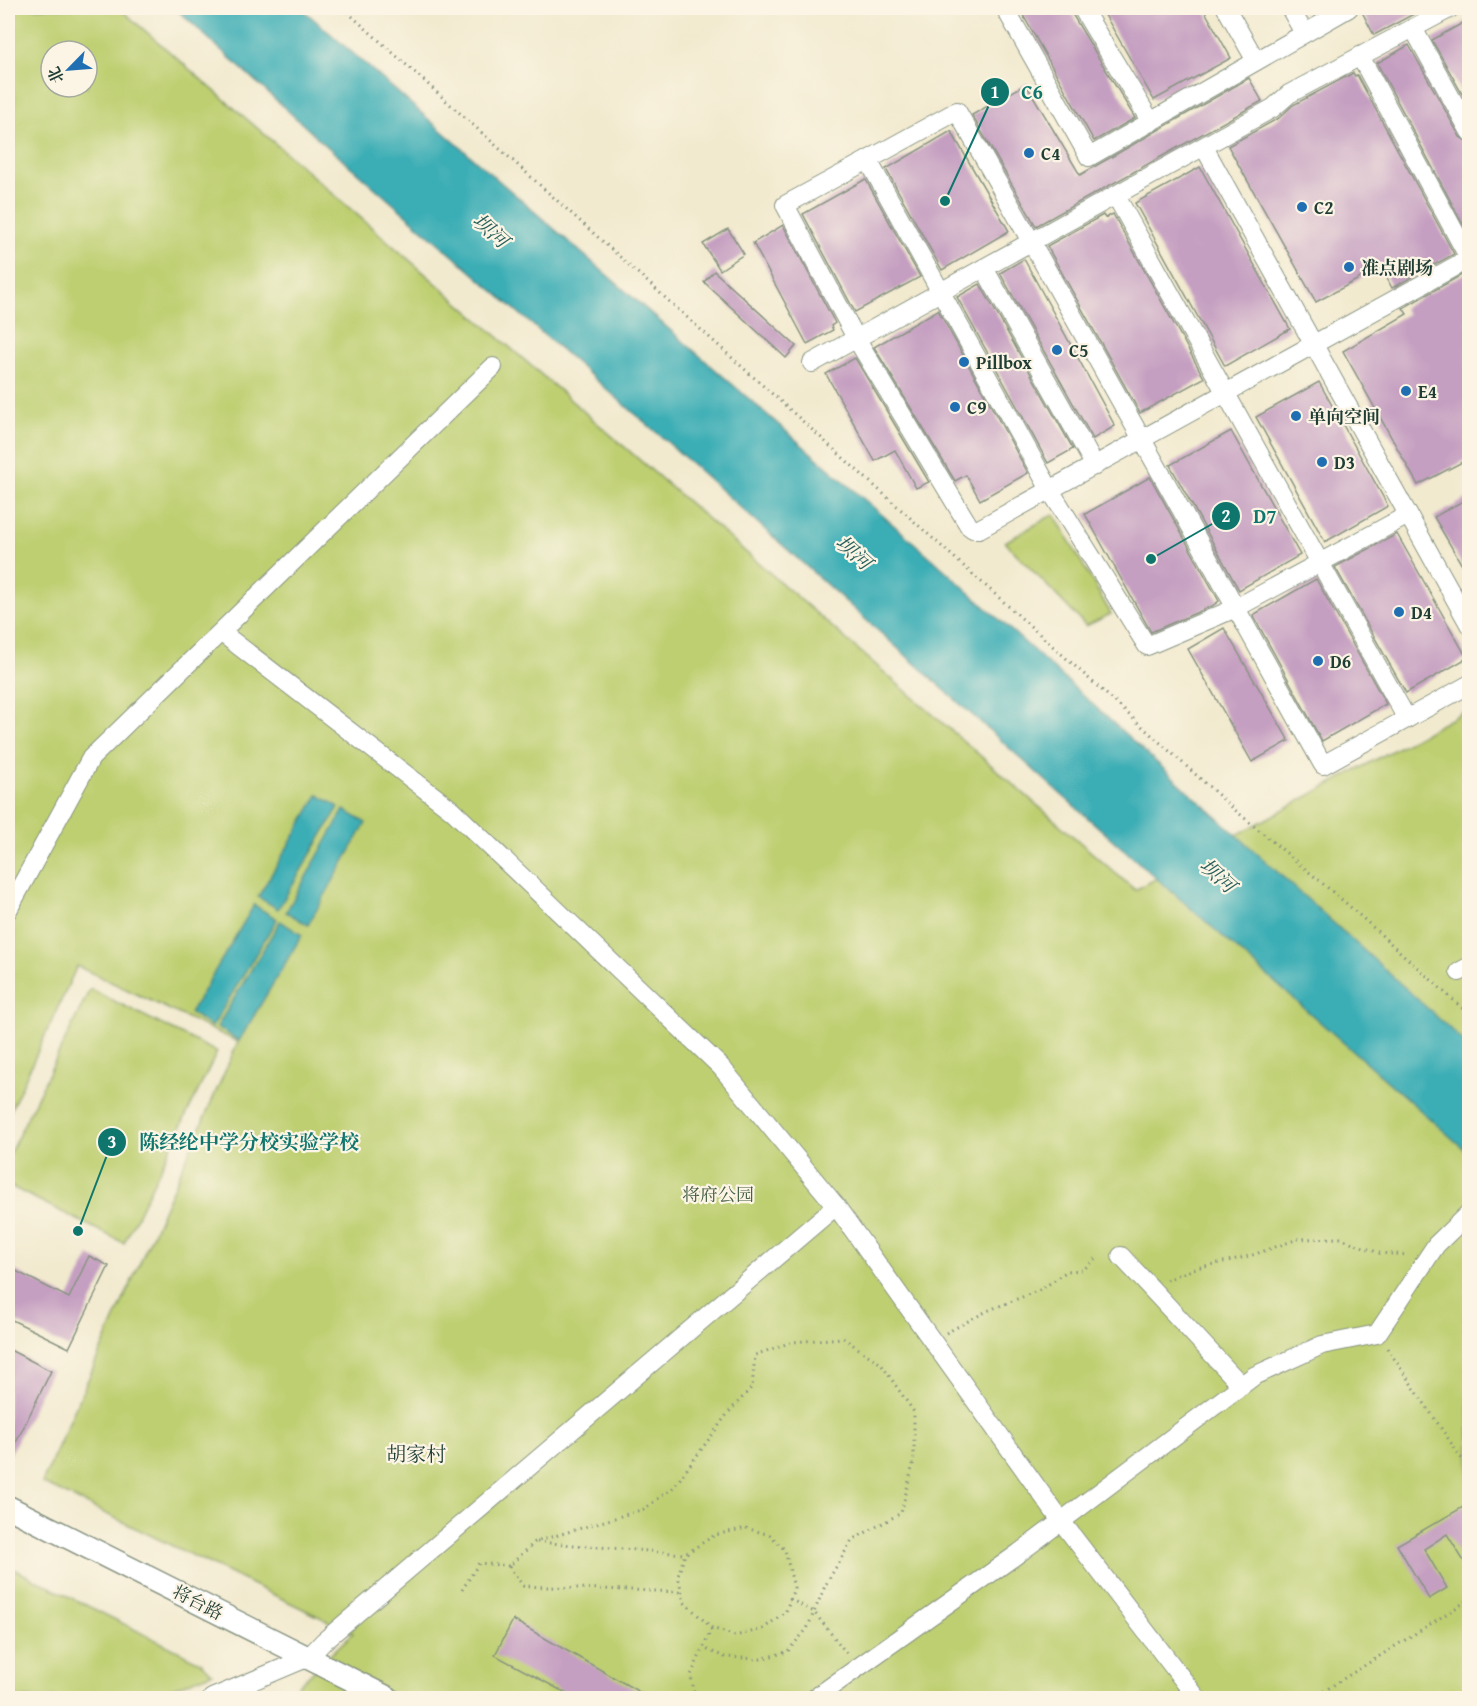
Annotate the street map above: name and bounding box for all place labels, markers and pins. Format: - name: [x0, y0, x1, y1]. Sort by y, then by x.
- callout: C6: [980, 73, 1055, 111]
- place label: C4: [1041, 140, 1061, 167]
- marker: C4: [1022, 146, 1036, 160]
- place label: C2: [1314, 194, 1334, 221]
- marker: C2: [1295, 200, 1309, 214]
- place label: 准点剧场: [1361, 254, 1433, 281]
- marker: 准点剧场: [1342, 260, 1356, 274]
- place label: C5: [1069, 337, 1089, 364]
- marker: C5: [1050, 343, 1064, 357]
- place label: Pillbox: [976, 349, 1032, 376]
- marker: Pillbox: [957, 355, 971, 369]
- place label: E4: [1418, 378, 1437, 405]
- marker: E4: [1399, 384, 1413, 398]
- place label: C9: [967, 394, 987, 421]
- marker: C9: [948, 400, 962, 414]
- place label: 单向空间: [1308, 403, 1380, 430]
- marker: 单向空间: [1289, 409, 1303, 423]
- place label: D3: [1334, 449, 1355, 476]
- marker: D3: [1315, 455, 1329, 469]
- callout: D7: [1211, 497, 1289, 535]
- place label: D4: [1411, 599, 1432, 626]
- marker: D4: [1392, 605, 1406, 619]
- place label: D6: [1330, 648, 1351, 675]
- marker: D6: [1311, 654, 1325, 668]
- callout: 陈经纶中学分校实验学校: [97, 1123, 371, 1161]

